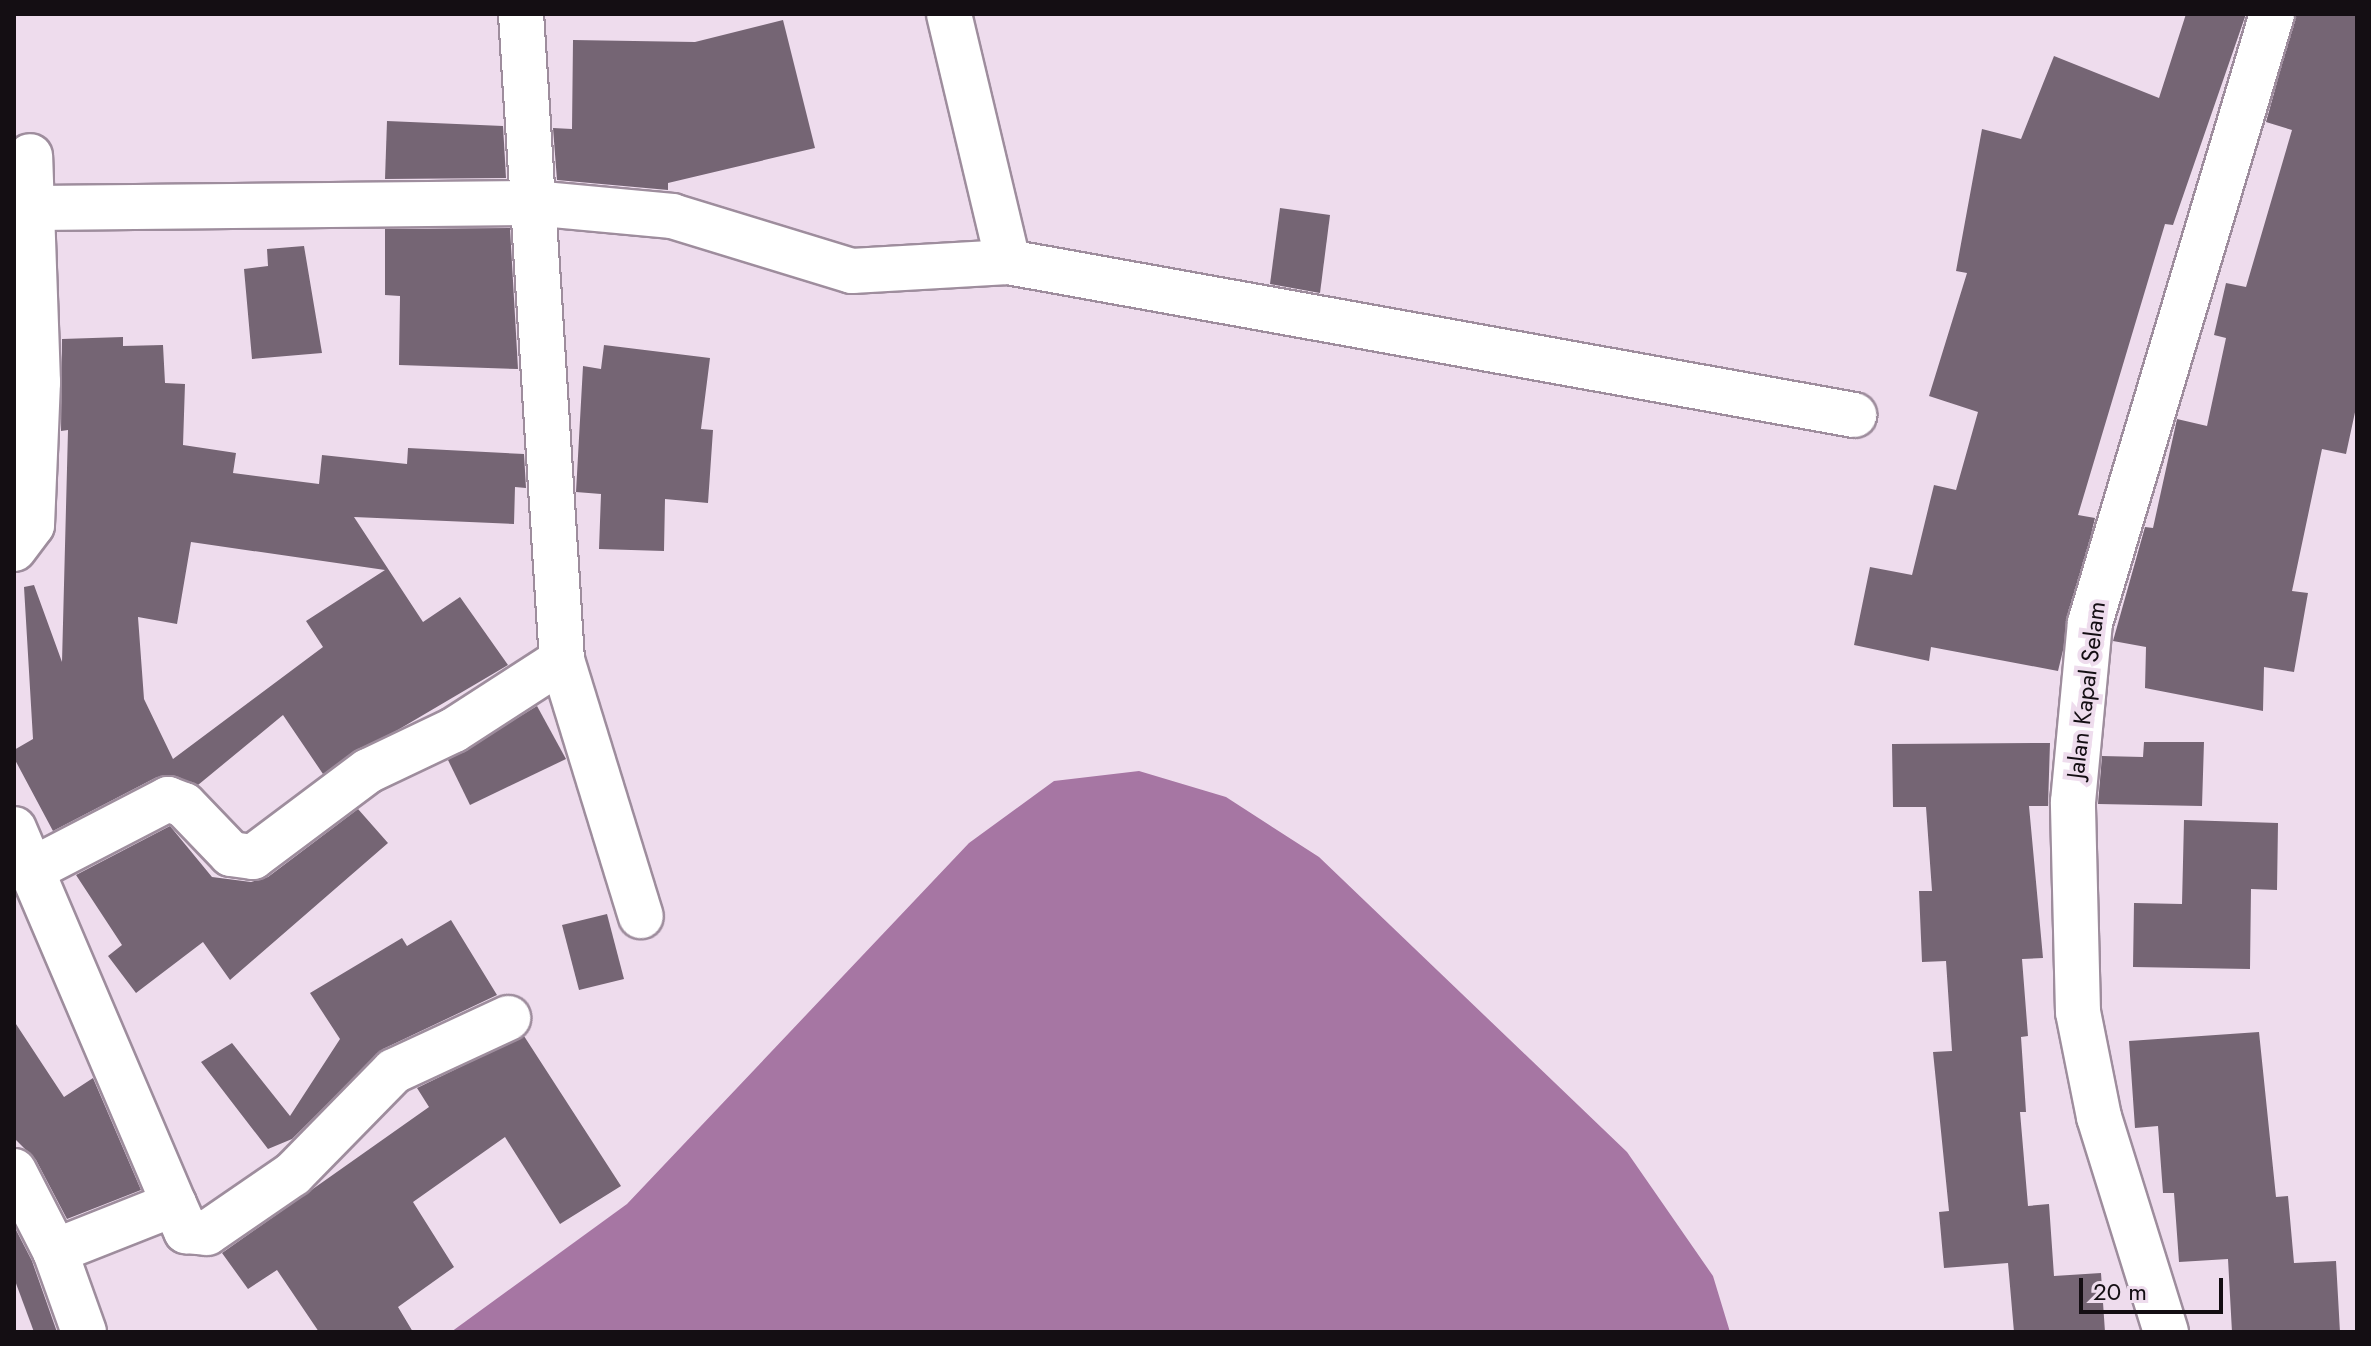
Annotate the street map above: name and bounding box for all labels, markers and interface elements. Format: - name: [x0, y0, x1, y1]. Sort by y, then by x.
- street label: Jalan Kapal Selam: [2061, 600, 2111, 780]
- scale bar: [2083, 1262, 2227, 1312]
- text: 20 m: [2093, 1274, 2147, 1309]

